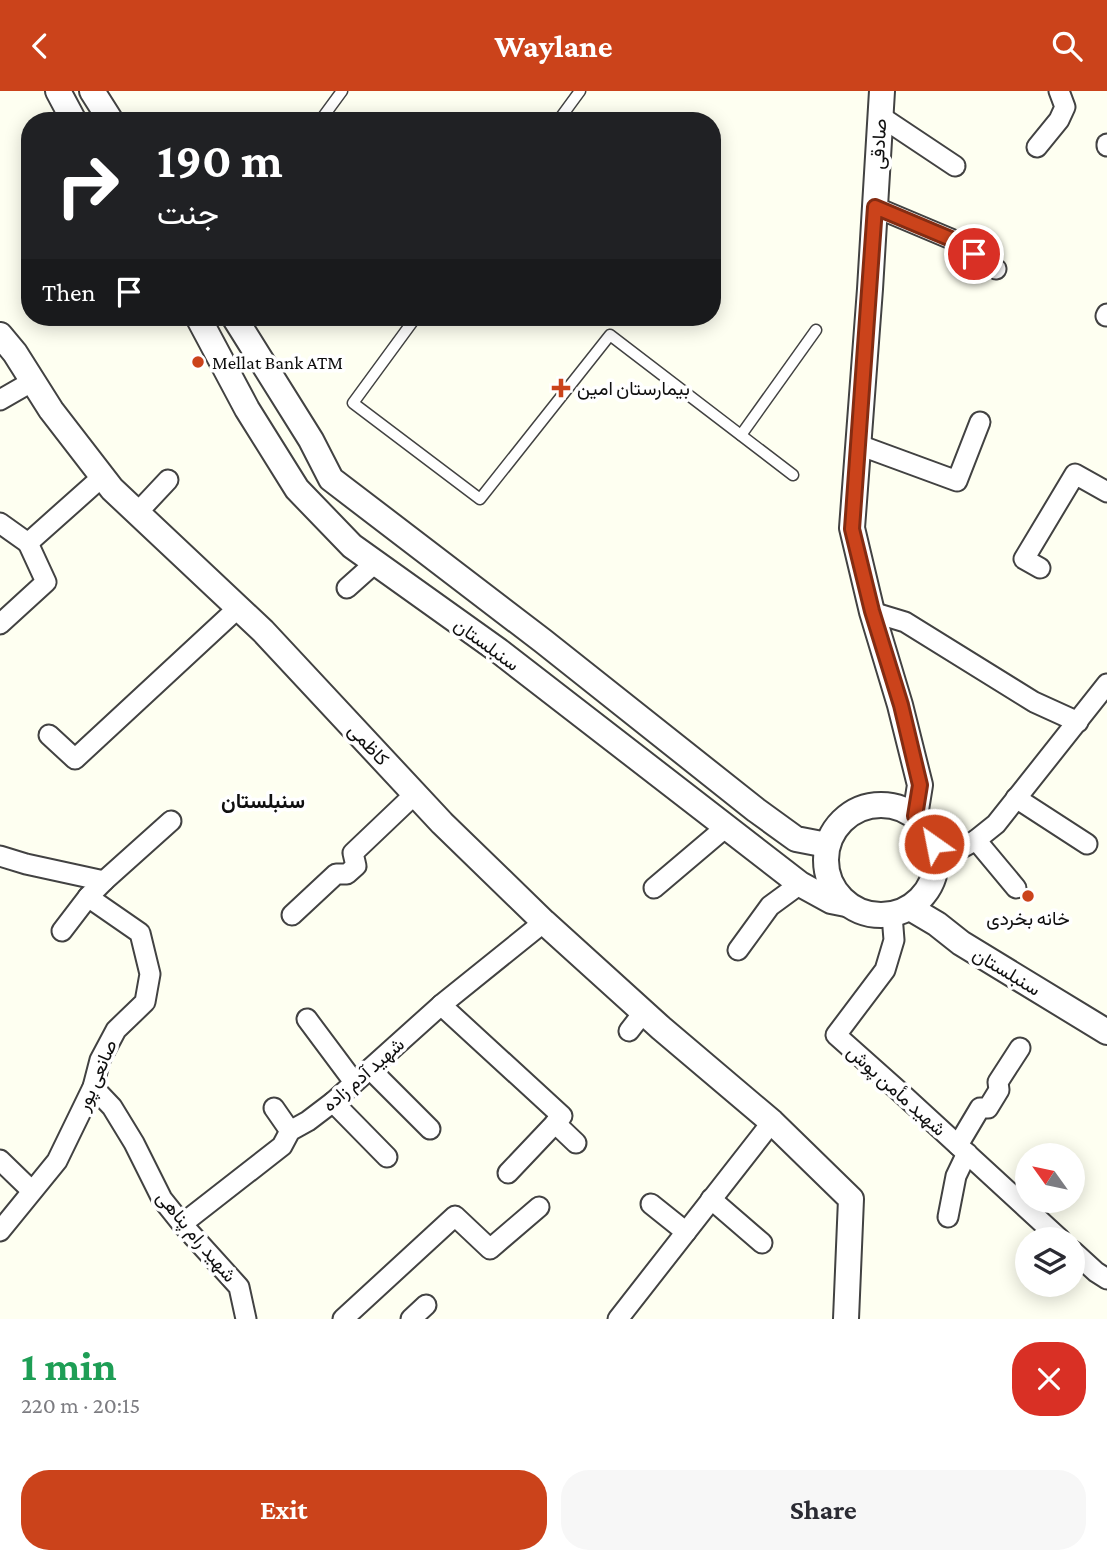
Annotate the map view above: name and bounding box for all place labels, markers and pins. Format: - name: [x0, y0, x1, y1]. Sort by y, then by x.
- pin: [944, 224, 1004, 284]
- place label: Mellat Bank ATM: [212, 352, 343, 373]
- marker: Mellat Bank ATM: [190, 354, 206, 370]
- marker: بیمارستان امین: [551, 378, 571, 398]
- place label: بیمارستان امین: [577, 378, 690, 400]
- marker: خانه بخردی: [1020, 888, 1036, 904]
- place label: خانه بخردی: [986, 908, 1070, 930]

